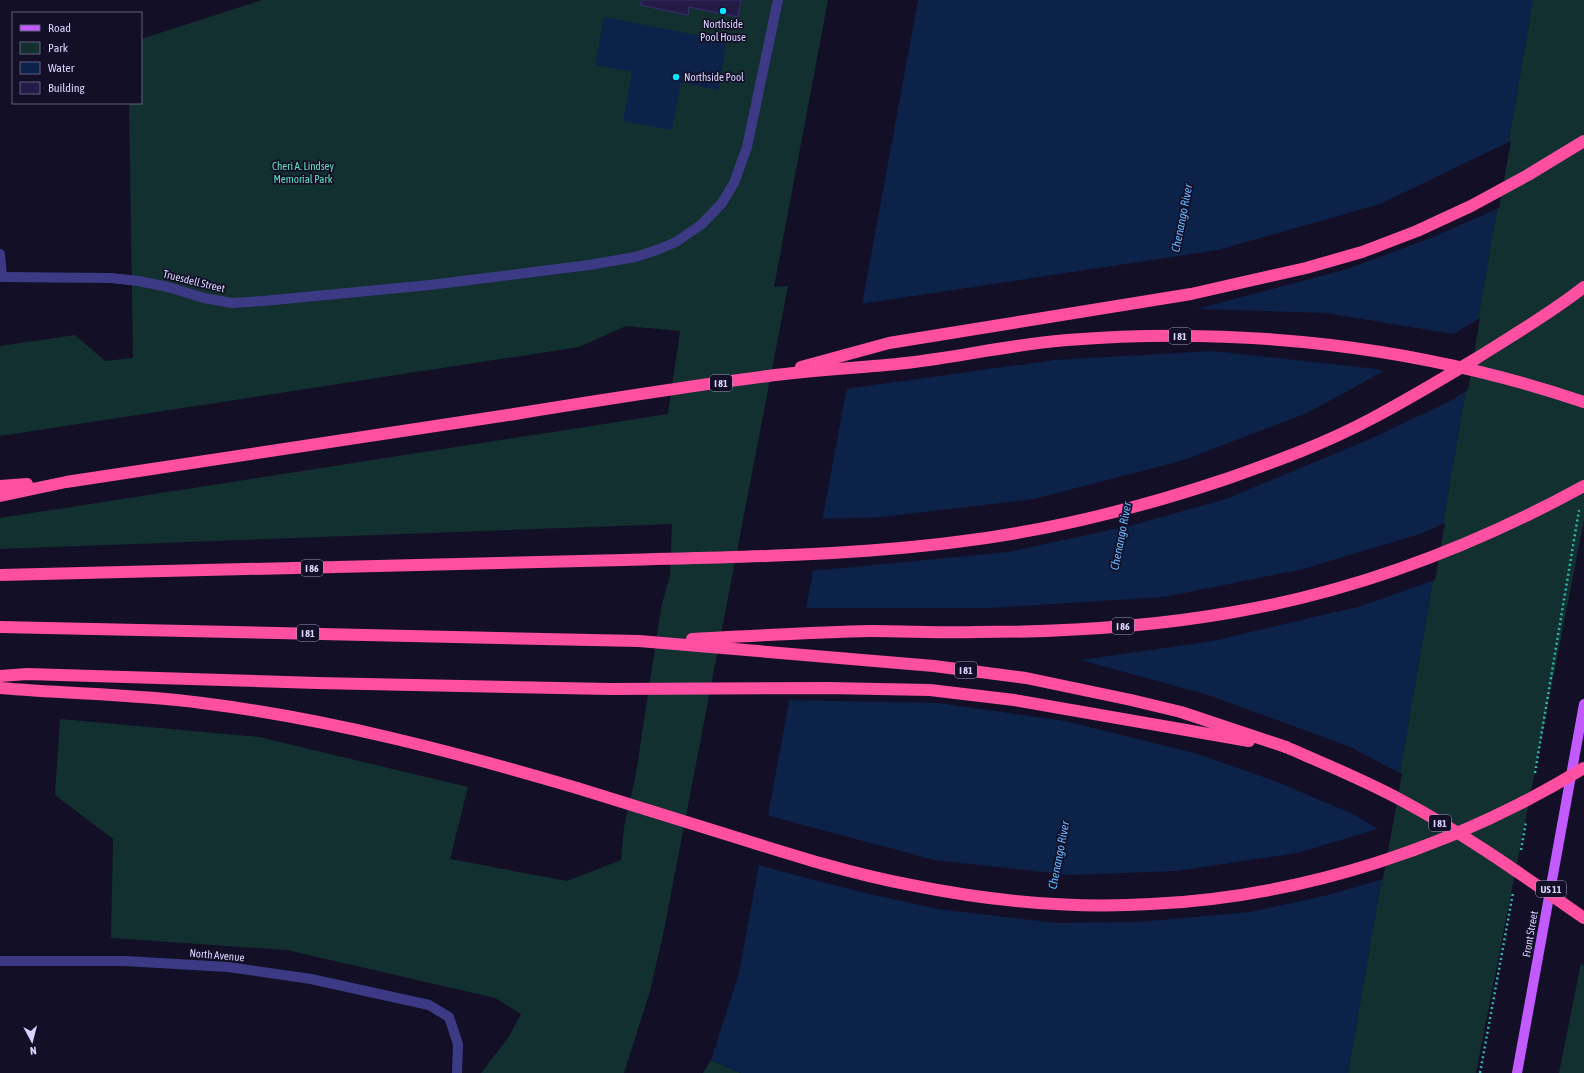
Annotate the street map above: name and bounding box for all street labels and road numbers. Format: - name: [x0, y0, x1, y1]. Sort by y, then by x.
- street label: Truesdell Street: [162, 268, 226, 294]
- road number: I 81: [1169, 328, 1191, 344]
- road number: I 81: [710, 375, 732, 391]
- road number: I 86: [301, 560, 323, 576]
- road number: I 86: [1112, 618, 1134, 634]
- road number: I 81: [297, 625, 319, 641]
- road number: I 81: [955, 662, 977, 678]
- road number: I 81: [1429, 815, 1451, 831]
- road number: US 11: [1536, 881, 1566, 897]
- street label: Front Street: [1520, 910, 1540, 958]
- street label: North Avenue: [189, 947, 245, 963]

